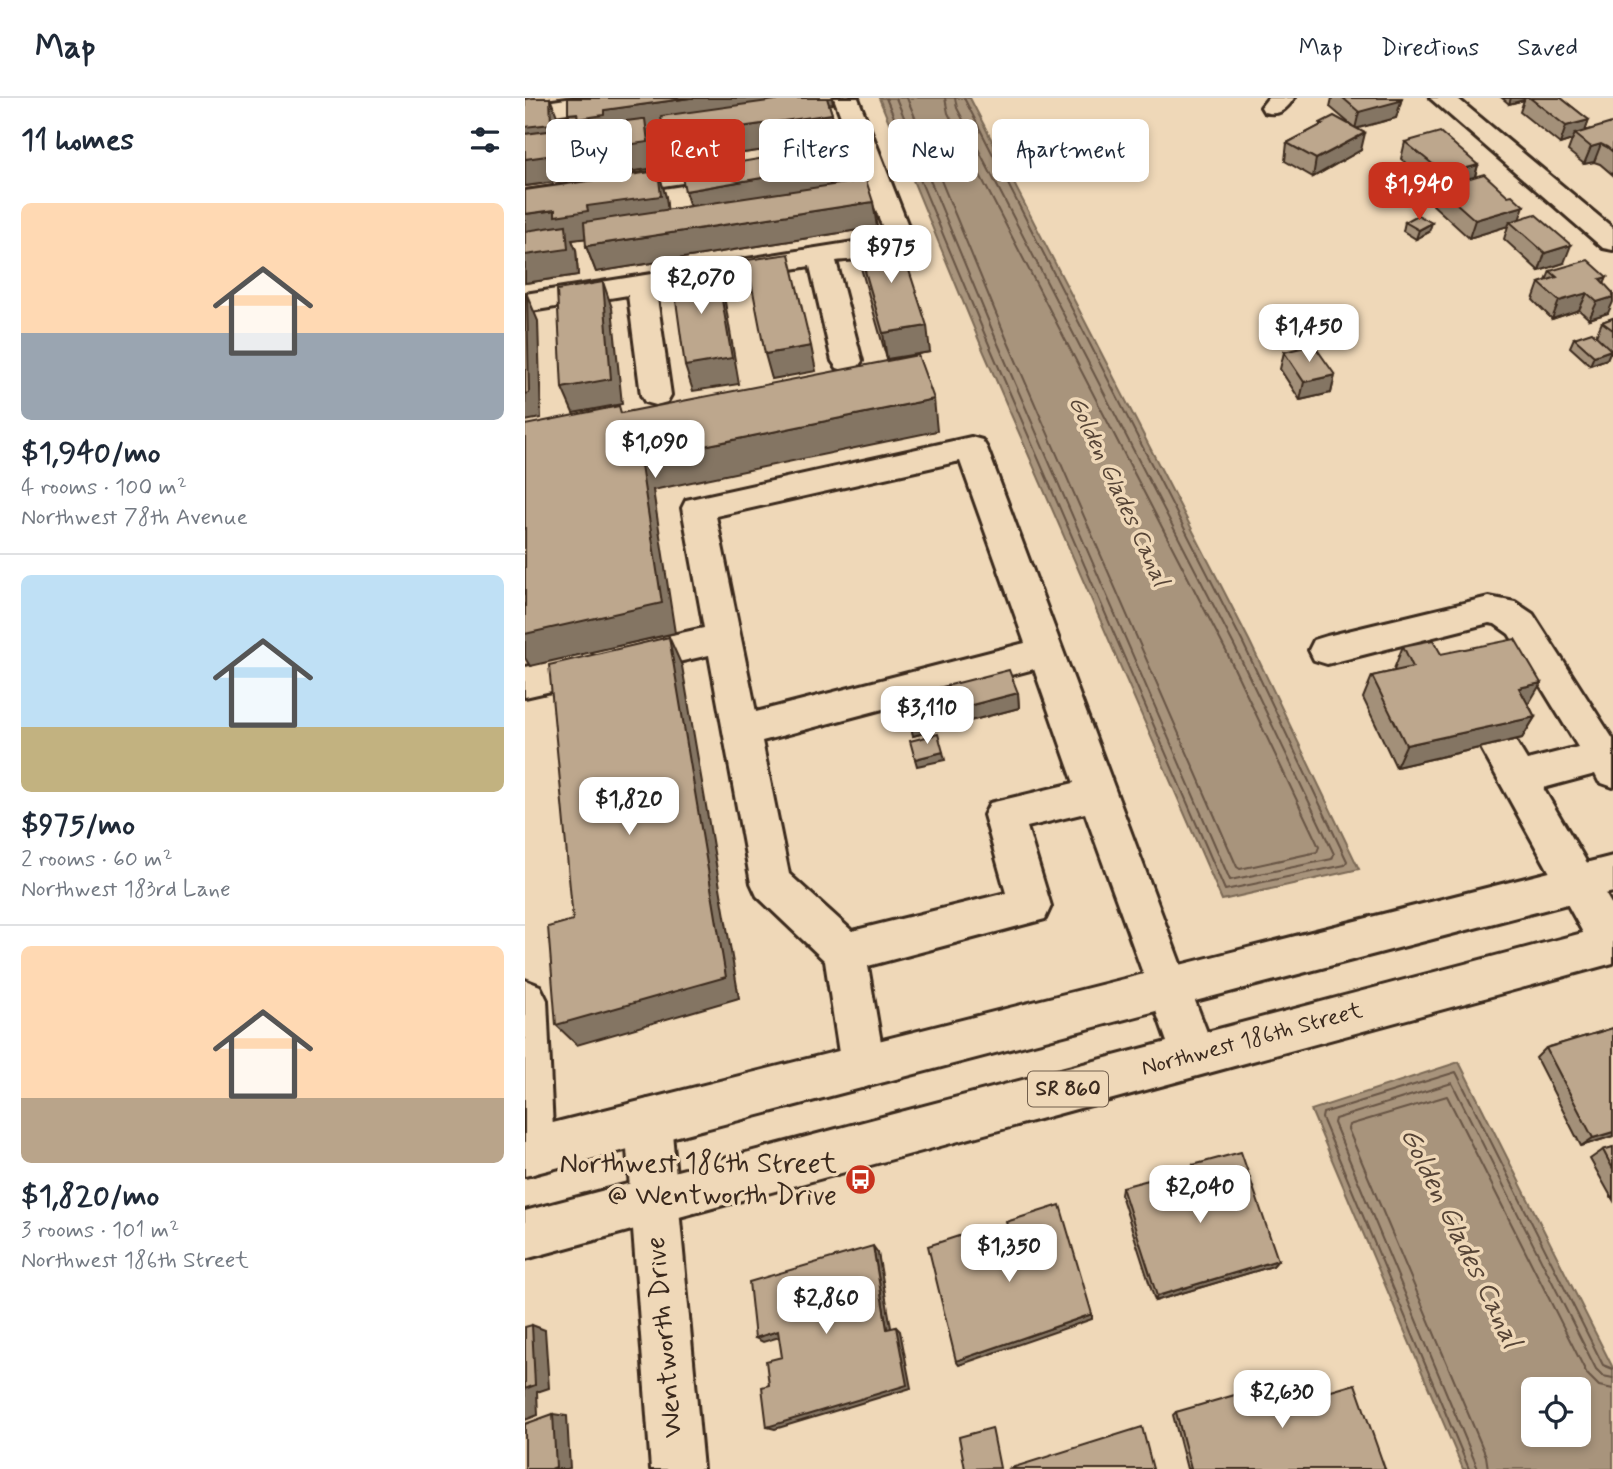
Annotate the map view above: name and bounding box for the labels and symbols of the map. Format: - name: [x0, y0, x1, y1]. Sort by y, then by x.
- pin: $1,940: [1362, 162, 1476, 222]
- pin: $975: [850, 226, 932, 285]
- pin: $2,070: [644, 256, 758, 316]
- pin: $1,450: [1252, 304, 1366, 364]
- water label: Golden Glades Canal: [1060, 391, 1177, 593]
- pin: $1,090: [598, 420, 712, 480]
- pin: $3,110: [870, 686, 984, 746]
- pin: $1,820: [572, 778, 686, 837]
- street label: Northwest 186th Street: [1138, 996, 1366, 1084]
- road number: SR 860: [1028, 1072, 1108, 1107]
- water label: Golden Glades Canal: [1391, 1122, 1530, 1356]
- place label: Northwest 186th Street @ Wentworth Drive: [560, 1146, 838, 1215]
- bus stop icon: Northwest 186th Street @ Wentworth Drive: [843, 1163, 877, 1197]
- pin: $2,040: [1143, 1166, 1257, 1225]
- pin: $1,350: [952, 1224, 1066, 1284]
- street label: Wentworth Drive: [638, 1235, 692, 1439]
- pin: $2,860: [769, 1276, 883, 1336]
- pin: $2,630: [1225, 1370, 1339, 1430]

